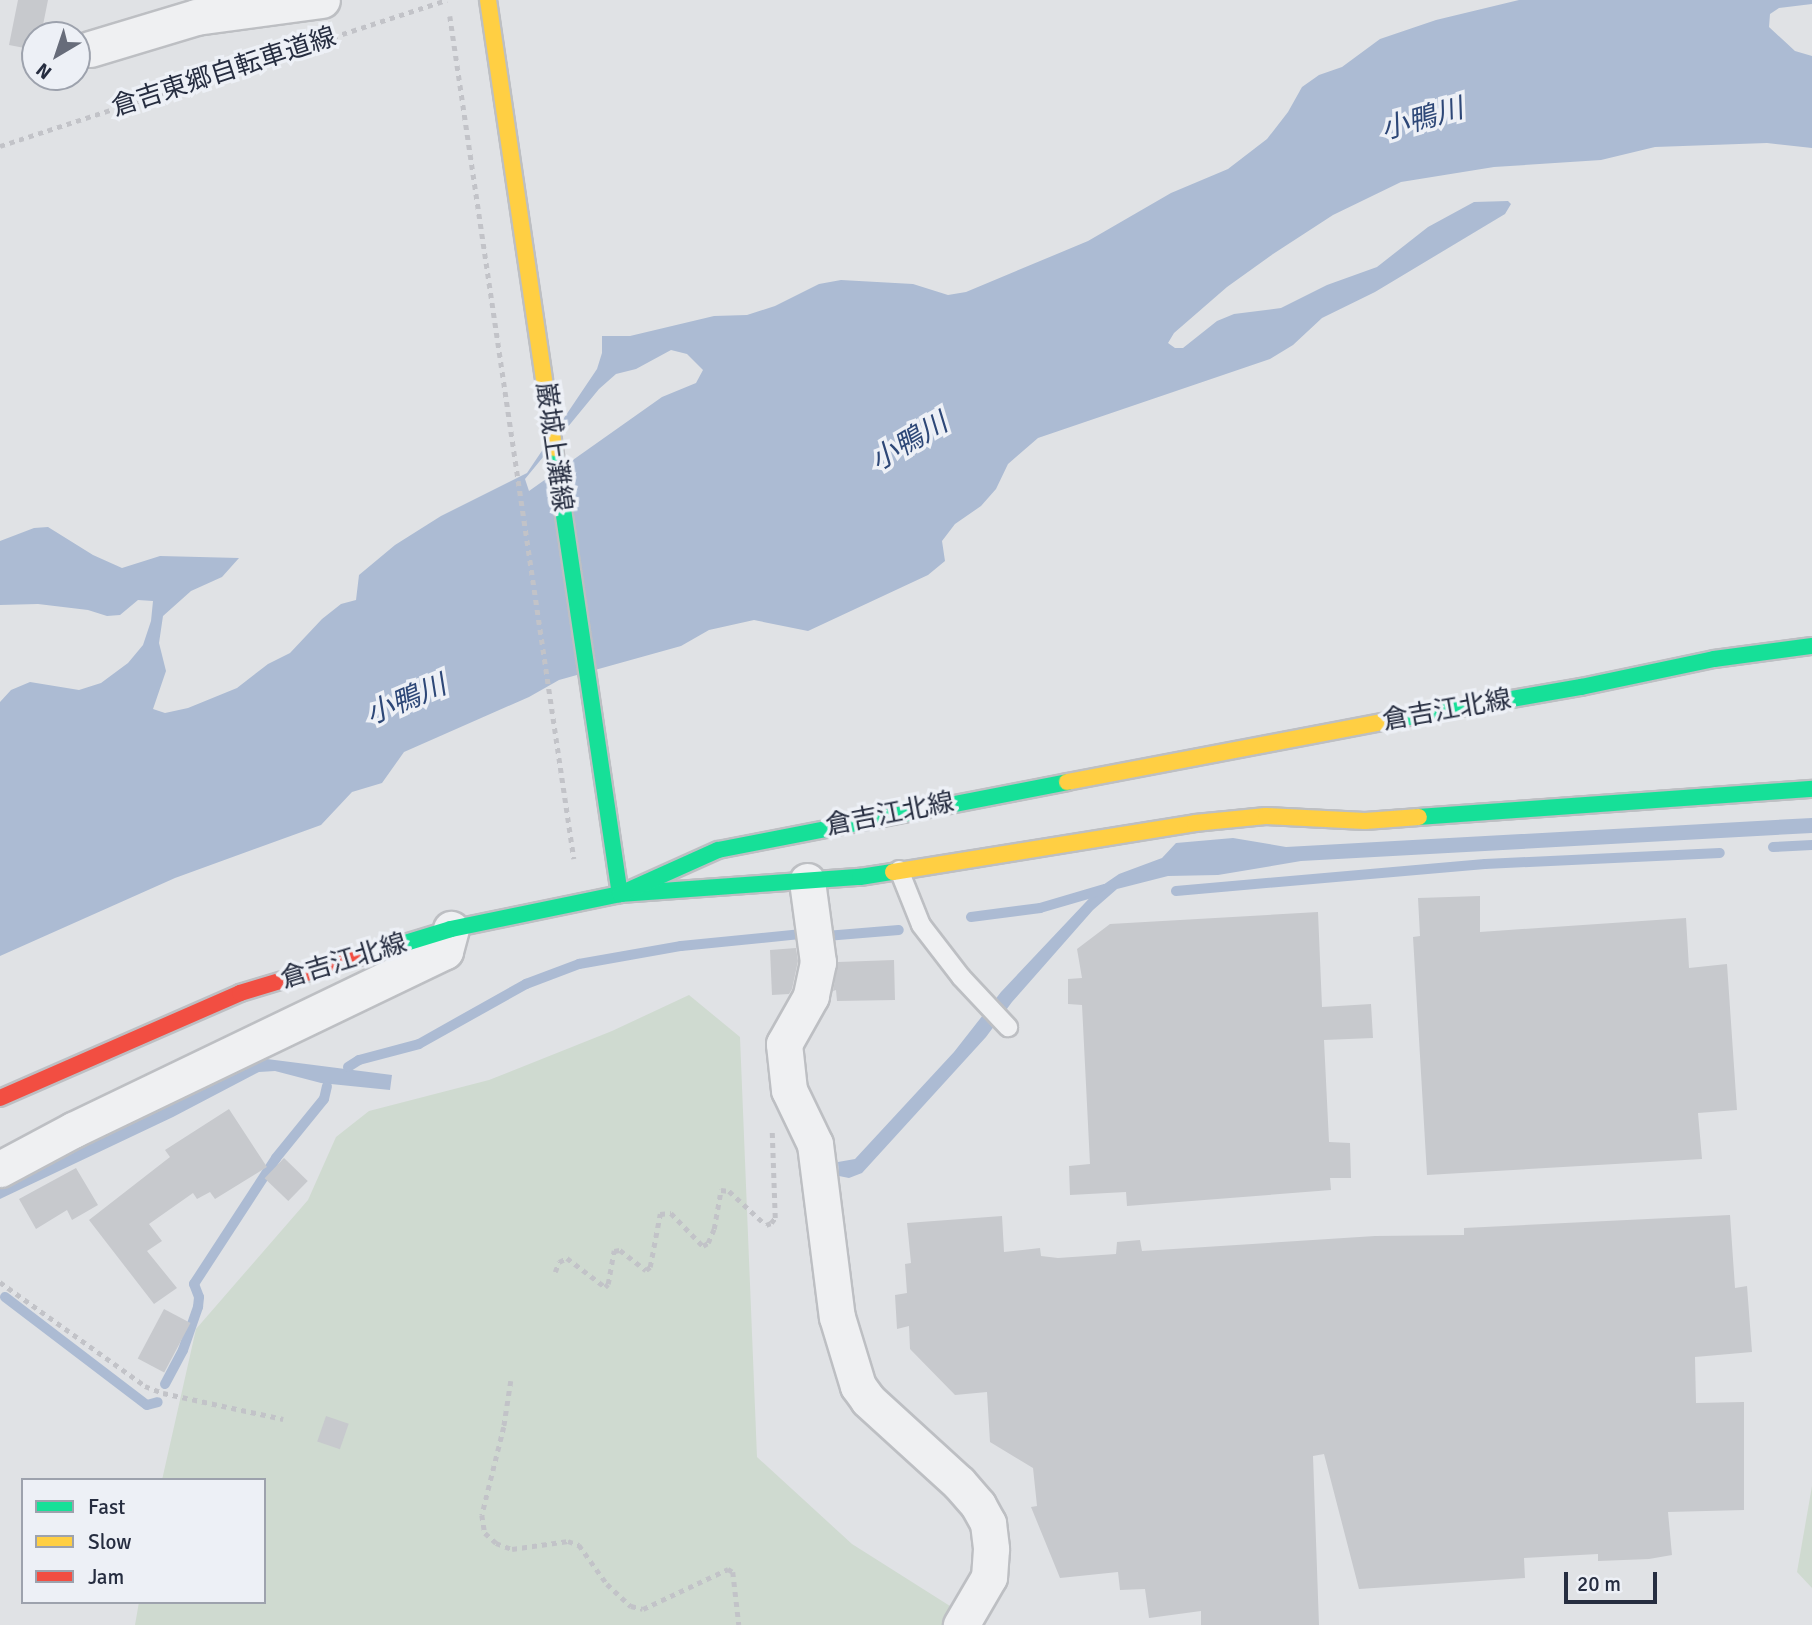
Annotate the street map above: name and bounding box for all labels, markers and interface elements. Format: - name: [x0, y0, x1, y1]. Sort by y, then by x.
- north arrow: [21, 21, 91, 91]
- street label: 倉吉東郷自転車道線: [108, 22, 340, 124]
- text: N: [31, 57, 57, 84]
- water label: 小鴨川: [1377, 91, 1467, 147]
- street label: 巌城上灘線: [529, 380, 577, 514]
- water label: 小鴨川: [864, 406, 954, 478]
- water label: 小鴨川: [361, 668, 451, 732]
- street label: 倉吉江北線: [1380, 684, 1514, 738]
- street label: 倉吉江北線: [823, 787, 957, 843]
- street label: 倉吉江北線: [277, 928, 411, 996]
- legend: [21, 1478, 266, 1604]
- text: Fast: [88, 1494, 125, 1520]
- text: Slow: [88, 1529, 132, 1555]
- scale bar: [1567, 1558, 1660, 1602]
- text: Jam: [88, 1564, 124, 1590]
- text: 20 m: [1577, 1571, 1621, 1597]

